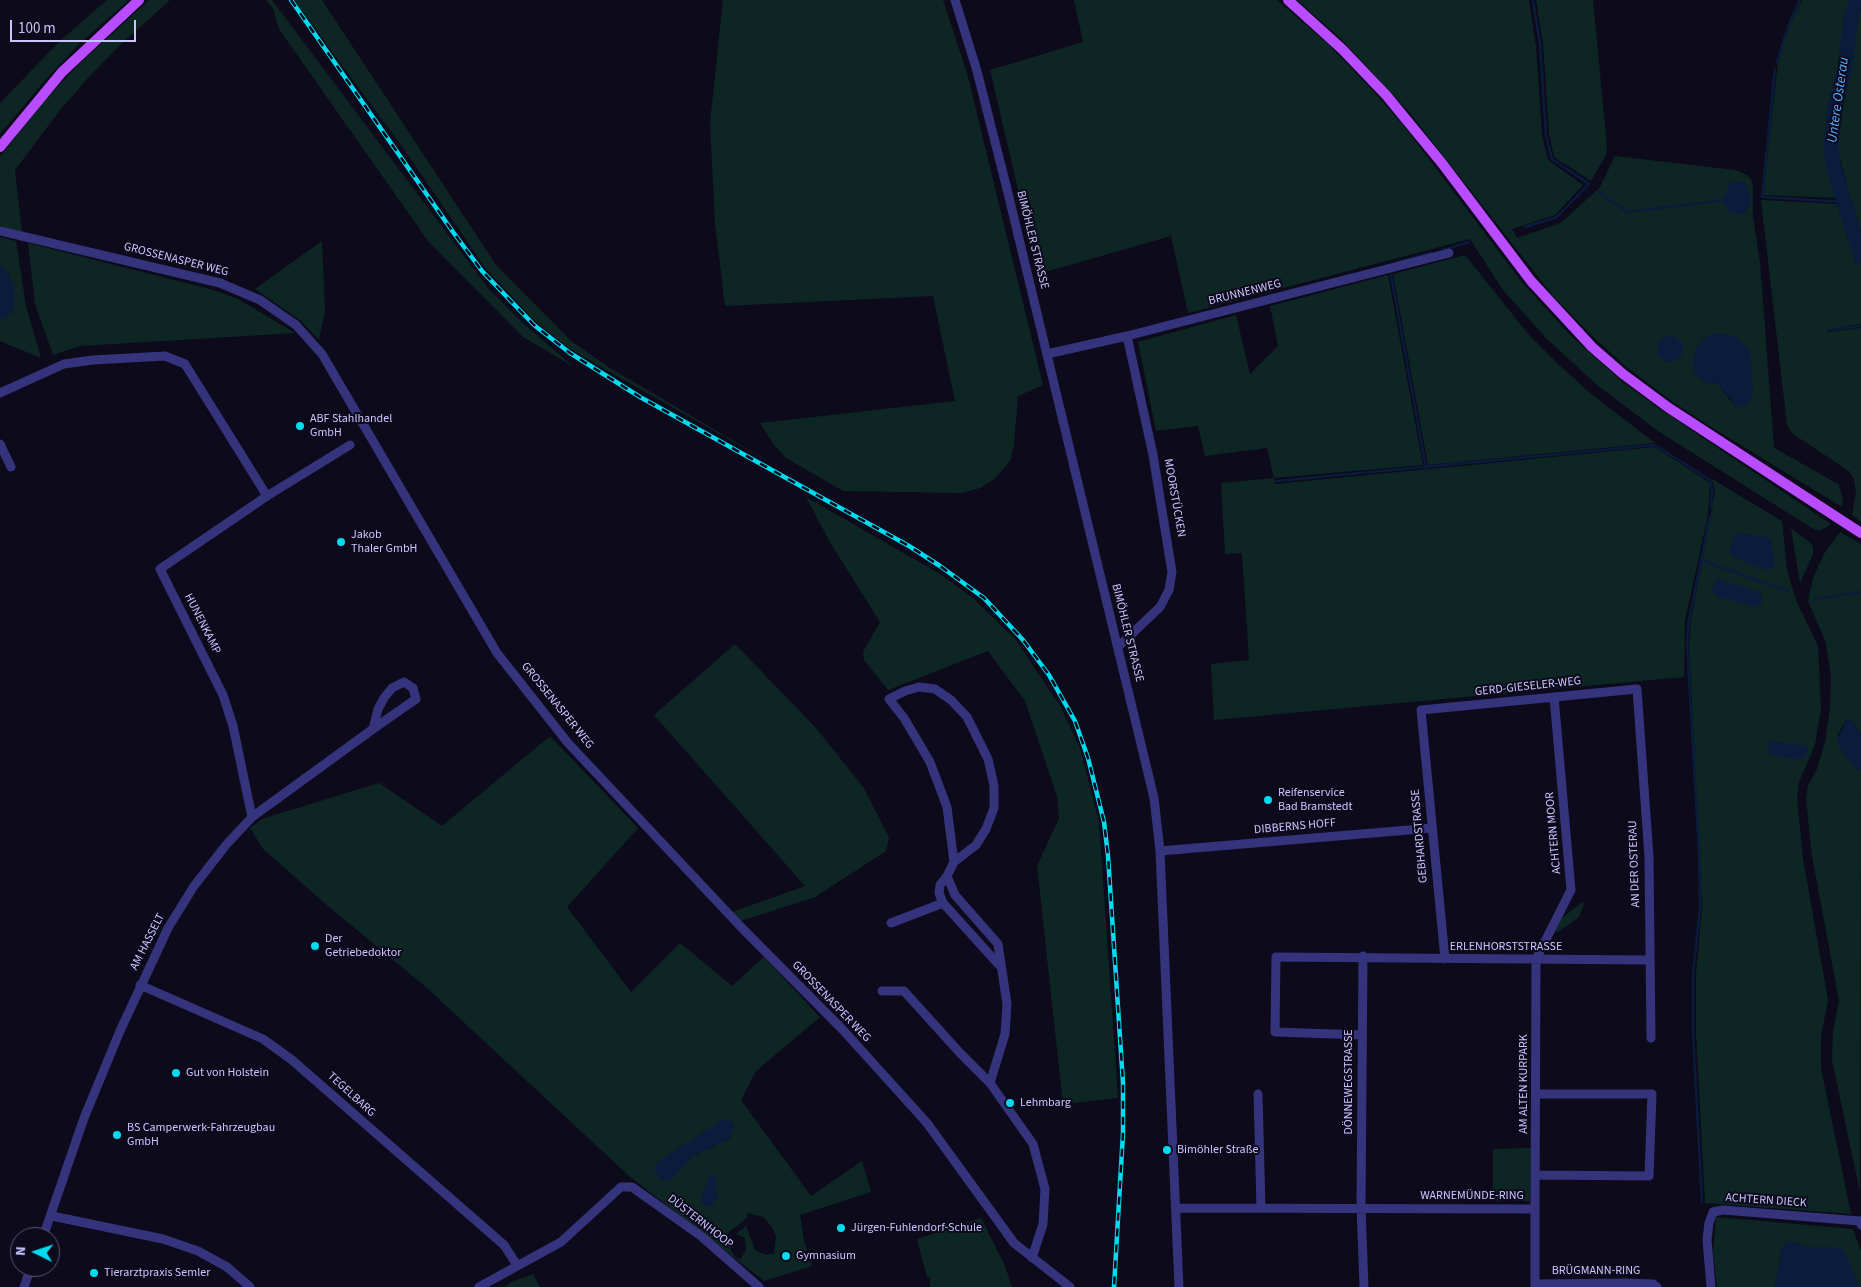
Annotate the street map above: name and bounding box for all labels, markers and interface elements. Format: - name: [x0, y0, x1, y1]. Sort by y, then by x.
- scale bar: [12, 10, 139, 42]
- text: 100 m: [18, 18, 56, 39]
- water label: Untere Osterau: [1825, 56, 1853, 144]
- street label: BIMÖHLER STRASSE: [1013, 189, 1051, 291]
- street label: GROSSENASPER WEG: [122, 240, 230, 280]
- street label: BRUNNENWEG: [1207, 277, 1283, 309]
- place label: ABF Stahlhandel GmbH: [310, 412, 392, 440]
- marker: ABF Stahlhandel GmbH: [294, 420, 306, 432]
- street label: MOORSTÜCKEN: [1160, 458, 1188, 538]
- place label: Jakob Thaler GmbH: [351, 528, 417, 556]
- marker: Jakob Thaler GmbH: [335, 536, 347, 548]
- street label: BIMÖHLER STRASSE: [1108, 582, 1146, 684]
- street label: HUNENKAMP: [181, 591, 223, 657]
- street label: GROSSENASPER WEG: [518, 660, 596, 752]
- street label: GERD-GIESELER-WEG: [1474, 674, 1582, 700]
- place label: Reifenservice Bad Bramstedt: [1278, 786, 1352, 814]
- street label: GEBHARDSTRASSE: [1409, 788, 1431, 884]
- street label: ACHTERN MOOR: [1543, 791, 1565, 875]
- marker: Reifenservice Bad Bramstedt: [1262, 794, 1274, 806]
- street label: DIBBERNS HOFF: [1254, 816, 1336, 838]
- street label: AN DER OSTERAU: [1626, 820, 1644, 908]
- street label: AM HASSELT: [128, 911, 168, 973]
- place label: Der Getriebedoktor: [325, 932, 401, 960]
- marker: Der Getriebedoktor: [309, 940, 321, 952]
- street label: ERLENHORSTSTRASSE: [1450, 940, 1562, 954]
- street label: GROSSENASPER WEG: [789, 958, 873, 1046]
- street label: DÖNNEWEGSTRASSE: [1342, 1029, 1356, 1135]
- street label: AM ALTEN KURPARK: [1517, 1034, 1531, 1134]
- place label: Gut von Holstein: [186, 1066, 269, 1080]
- marker: Gut von Holstein: [170, 1067, 182, 1079]
- street label: TEGELBARG: [324, 1070, 378, 1120]
- place label: Lehmbarg: [1020, 1096, 1071, 1110]
- marker: Lehmbarg: [1004, 1097, 1016, 1109]
- place label: BS Camperwerk-Fahrzeugbau GmbH: [127, 1121, 275, 1149]
- marker: BS Camperwerk-Fahrzeugbau GmbH: [111, 1129, 123, 1141]
- place label: Bimöhler Straße: [1177, 1143, 1259, 1157]
- marker: Bimöhler Straße: [1161, 1144, 1173, 1156]
- street label: WARNEMÜNDE-RING: [1420, 1189, 1524, 1203]
- street label: ACHTERN DIECK: [1725, 1191, 1807, 1211]
- street label: DÜSTERNHOOP: [664, 1192, 736, 1252]
- place label: Jürgen-Fuhlendorf-Schule: [851, 1221, 982, 1235]
- marker: Jürgen-Fuhlendorf-Schule: [835, 1222, 847, 1234]
- north arrow: [10, 1227, 60, 1277]
- text: N: [11, 1246, 31, 1256]
- place label: Gymnasium: [796, 1249, 856, 1263]
- marker: Gymnasium: [780, 1250, 792, 1262]
- street label: BRÜGMANN-RING: [1552, 1264, 1640, 1278]
- place label: Tierarztpraxis Semler: [104, 1266, 210, 1280]
- marker: Tierarztpraxis Semler: [88, 1267, 100, 1279]

